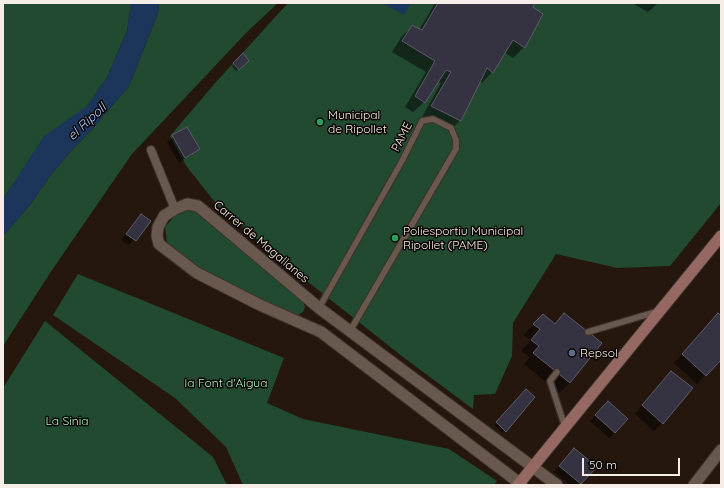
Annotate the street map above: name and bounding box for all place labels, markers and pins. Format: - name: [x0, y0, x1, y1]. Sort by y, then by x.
- place label: Municipal de Ripollet: [328, 108, 387, 136]
- marker: Municipal de Ripollet: [315, 117, 325, 127]
- place label: Poliesportiu Municipal Ripollet (PAME): [403, 224, 523, 252]
- marker: Poliesportiu Municipal Ripollet (PAME): [390, 233, 400, 243]
- place label: Repsol: [580, 346, 618, 360]
- marker: Repsol: [567, 348, 577, 358]

